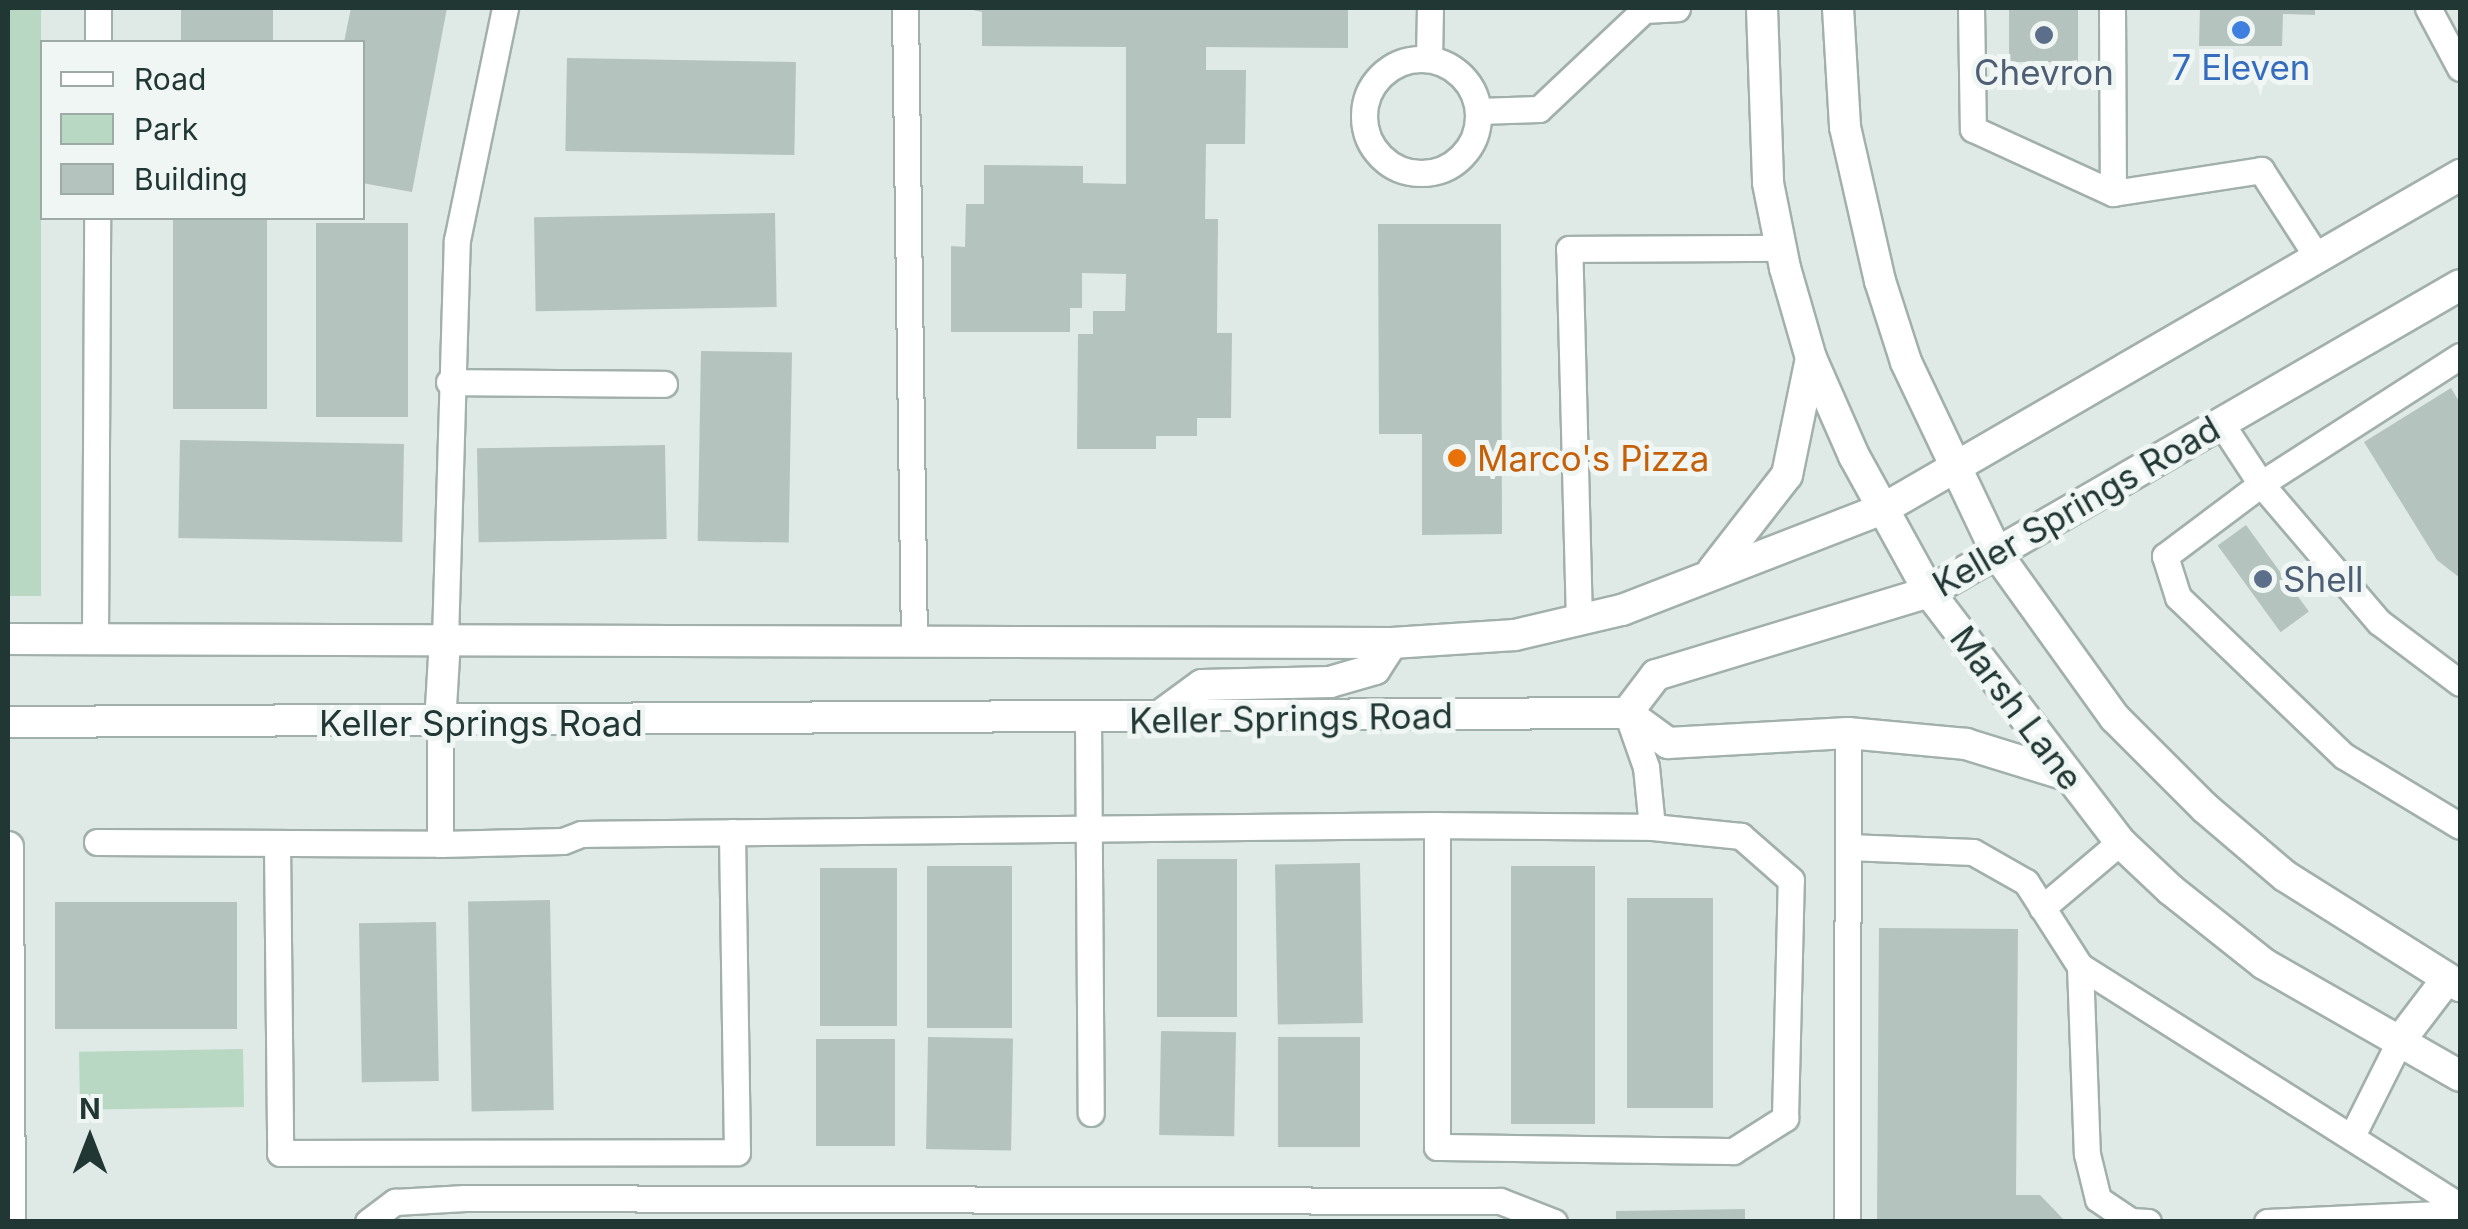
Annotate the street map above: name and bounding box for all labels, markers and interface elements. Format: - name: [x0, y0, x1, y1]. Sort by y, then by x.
- marker: 7 Eleven: [2230, 19, 2252, 41]
- marker: Chevron: [2033, 24, 2055, 46]
- legend: [40, 40, 365, 220]
- place label: 7 Eleven: [2172, 46, 2310, 88]
- place label: Chevron: [1974, 51, 2114, 93]
- text: Road: [134, 61, 206, 97]
- text: Park: [134, 111, 198, 147]
- text: Building: [134, 161, 248, 197]
- street label: Keller Springs Road: [1925, 407, 2227, 605]
- place label: Marco's Pizza: [1477, 437, 1709, 479]
- marker: Marco's Pizza: [1446, 447, 1468, 469]
- place label: Shell: [2283, 558, 2364, 600]
- marker: Shell: [2252, 568, 2274, 590]
- street label: Marsh Lane: [1942, 618, 2092, 798]
- street label: Keller Springs Road: [1129, 694, 1453, 742]
- street label: Keller Springs Road: [319, 702, 643, 744]
- north arrow: [40, 1089, 140, 1189]
- text: N: [79, 1092, 101, 1126]

